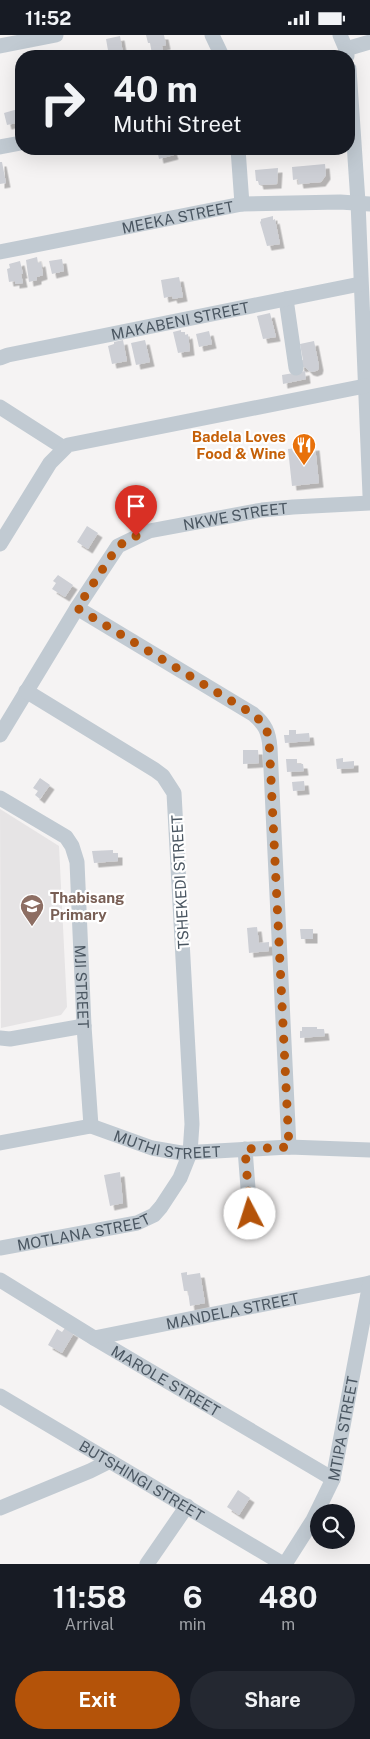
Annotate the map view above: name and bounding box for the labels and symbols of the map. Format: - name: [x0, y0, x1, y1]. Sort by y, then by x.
- street label: MEEKA STREET: [120, 197, 235, 236]
- street label: MAKABENI STREET: [109, 298, 251, 343]
- place label: Badela Loves Food & Wine: [192, 428, 286, 462]
- restaurant icon: Badela Loves Food & Wine: [291, 432, 317, 466]
- pin: [115, 485, 157, 536]
- street label: NKWE STREET: [182, 499, 288, 533]
- street label: TSHEKEDI STREET: [168, 814, 192, 950]
- place label: Thabisang Primary: [50, 889, 125, 923]
- school or university icon: Thabisang Primary: [19, 893, 45, 927]
- street label: MJI STREET: [72, 944, 93, 1029]
- street label: MUTHI STREET: [112, 1126, 221, 1162]
- position arrow: [223, 1187, 275, 1239]
- street label: MOTLANA STREET: [16, 1210, 153, 1253]
- street label: MANDELA STREET: [164, 1289, 300, 1332]
- street label: MAROLE STREET: [109, 1342, 223, 1419]
- street label: MTIPA STREET: [324, 1375, 361, 1482]
- street label: BUTSHINGI STREET: [76, 1437, 207, 1524]

